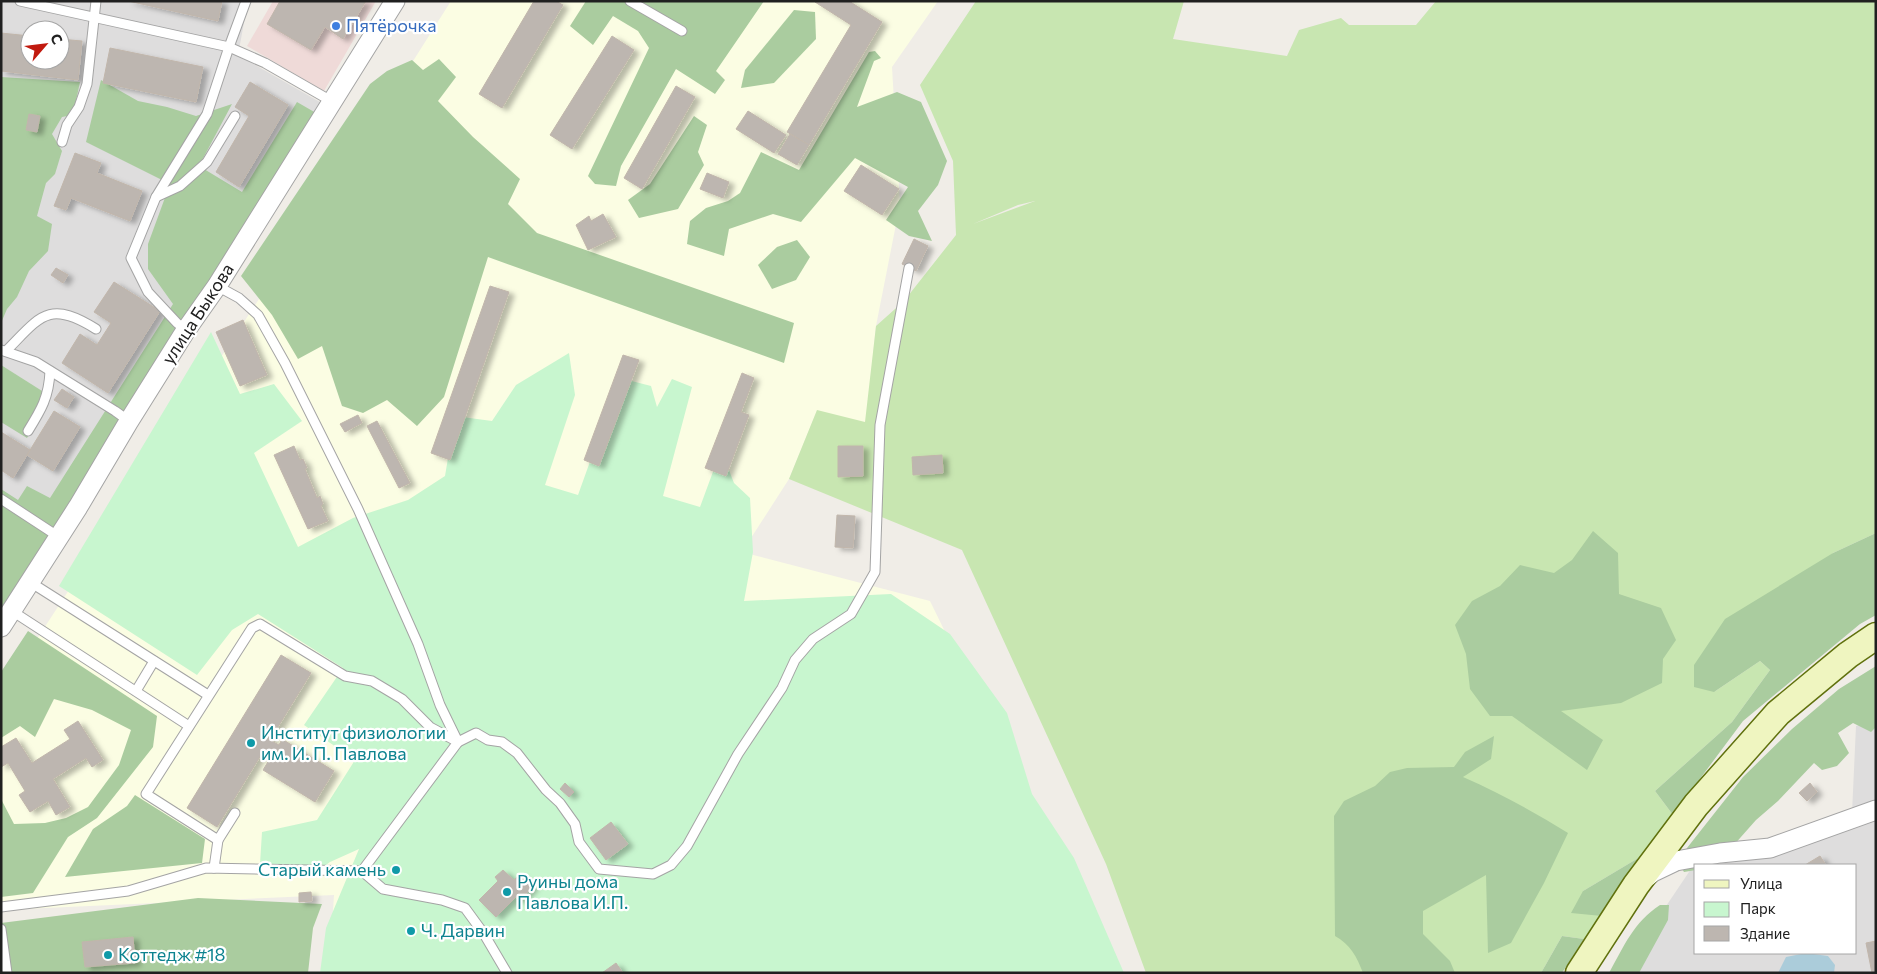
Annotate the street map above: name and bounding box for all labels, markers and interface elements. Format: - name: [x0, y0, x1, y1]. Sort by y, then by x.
- place label: Пятёрочка: [346, 14, 437, 36]
- north arrow: [20, 20, 70, 70]
- marker: Пятёрочка: [330, 20, 342, 32]
- text: С: [47, 30, 67, 47]
- street label: улица Быкова: [156, 259, 238, 368]
- place label: Институт физиологии им. И. П. Павлова: [261, 721, 446, 764]
- marker: Институт физиологии им. И. П. Павлова: [245, 737, 257, 749]
- place label: Старый камень: [258, 858, 386, 880]
- marker: Старый камень: [390, 864, 402, 876]
- legend: [1694, 864, 1857, 954]
- place label: Руины дома Павлова И.П.: [517, 870, 628, 913]
- text: Улица: [1740, 874, 1782, 892]
- marker: Руины дома Павлова И.П.: [501, 886, 513, 898]
- text: Парк: [1740, 899, 1776, 917]
- place label: Ч. Дарвин: [421, 919, 505, 941]
- text: Здание: [1740, 924, 1790, 942]
- marker: Ч. Дарвин: [405, 925, 417, 937]
- place label: Коттедж #18: [118, 943, 226, 965]
- marker: Коттедж #18: [102, 949, 114, 961]

